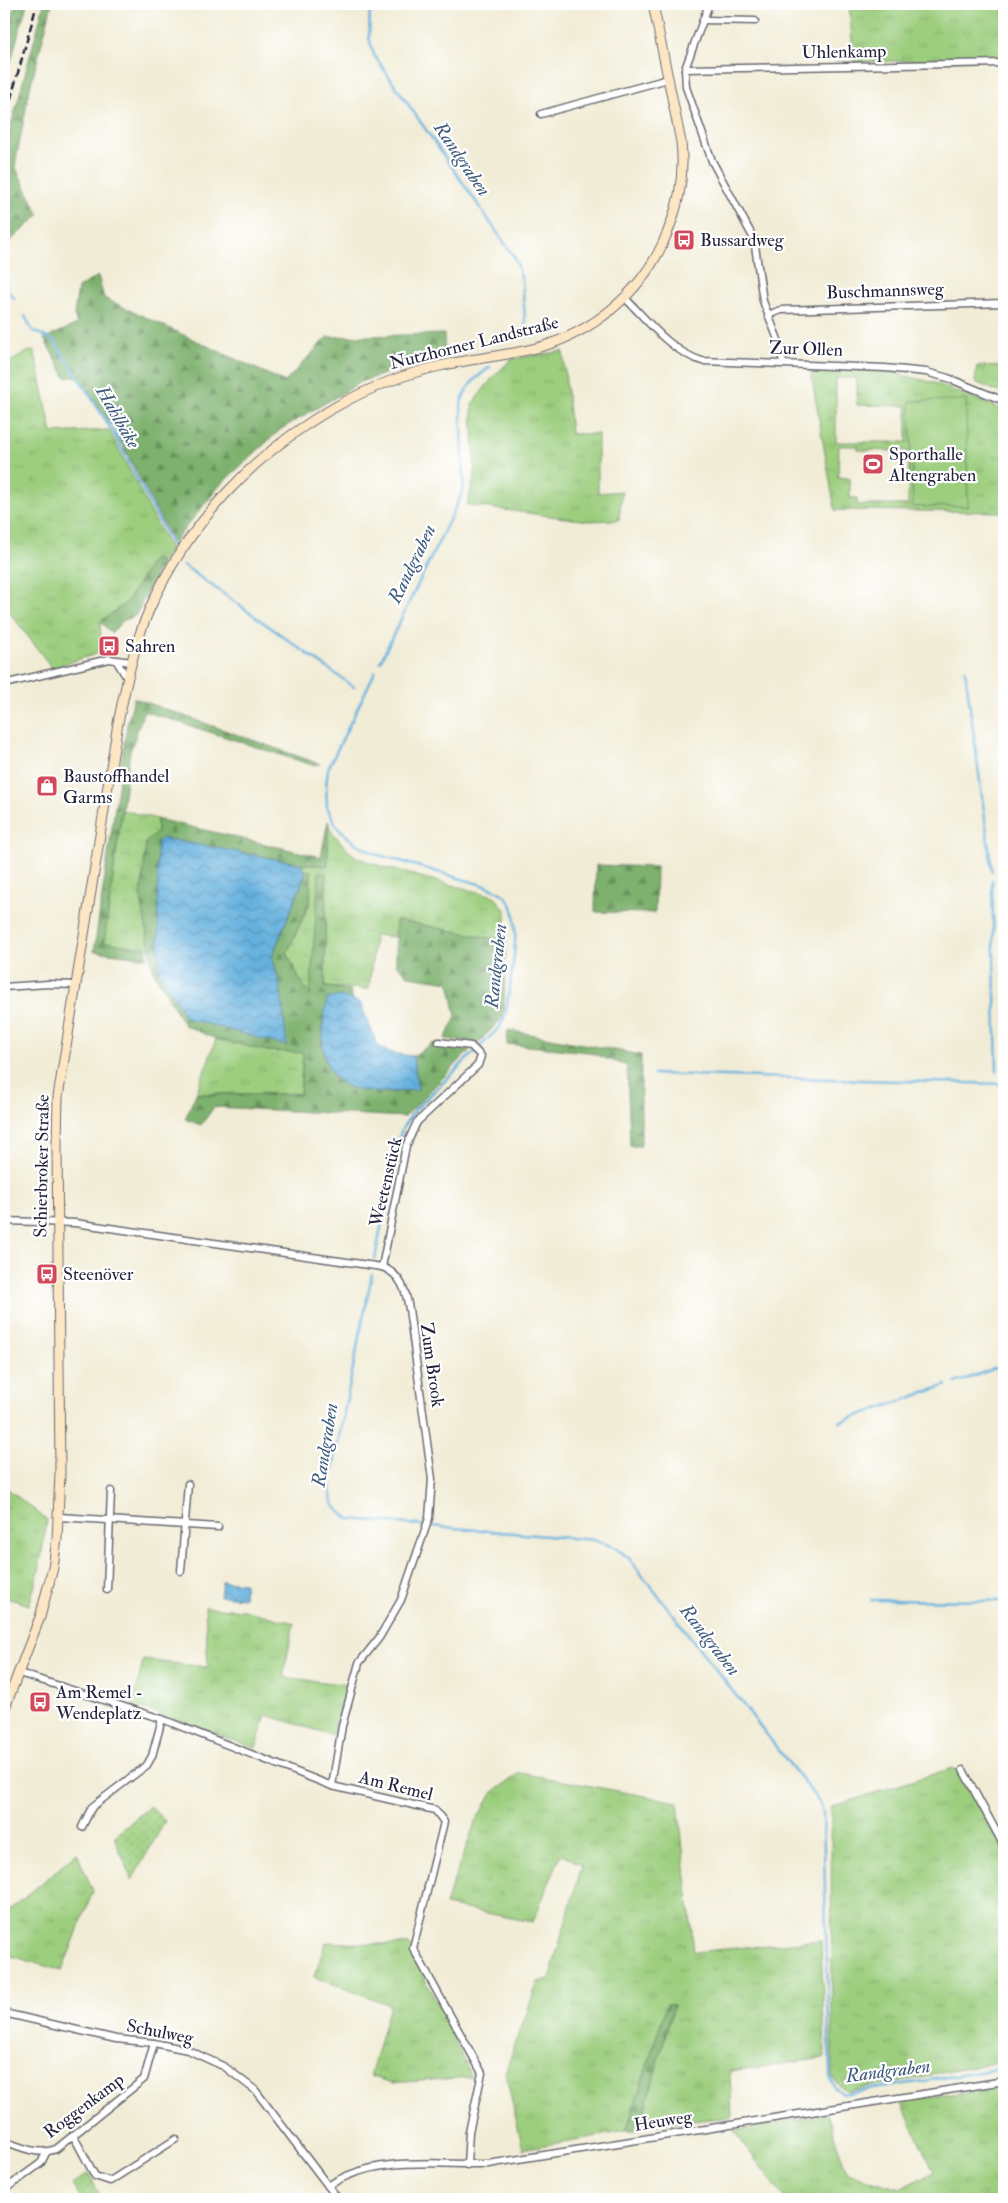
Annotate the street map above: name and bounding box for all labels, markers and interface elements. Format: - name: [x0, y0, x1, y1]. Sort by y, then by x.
- street label: Uhlenkamp: [801, 40, 887, 64]
- water label: Randgraben: [428, 116, 496, 201]
- bus stop icon: Bussardweg: [672, 228, 696, 252]
- place label: Bussardweg: [700, 229, 785, 252]
- street label: Buschmannsweg: [826, 277, 945, 305]
- street label: Nutzhorner Landstraße: [387, 311, 561, 375]
- street label: Zur Ollen: [769, 336, 843, 362]
- water label: Hahlbäke: [90, 380, 146, 453]
- place label: Sporthalle Altengraben: [888, 443, 976, 487]
- sports icon: Sporthalle Altengraben: [861, 452, 885, 476]
- water label: Randgraben: [382, 521, 441, 608]
- bus stop icon: Sahren: [97, 634, 121, 658]
- place label: Sahren: [125, 635, 175, 658]
- place label: Baustoffhandel Garms: [63, 765, 170, 809]
- shop icon: Baustoffhandel Garms: [35, 774, 59, 798]
- water label: Randgraben: [480, 923, 512, 1010]
- street label: Schierbroker Straße: [29, 1094, 55, 1238]
- street label: Weetenstück: [364, 1134, 408, 1230]
- bus stop icon: Steenöver: [35, 1262, 59, 1286]
- place label: Steenöver: [63, 1263, 134, 1286]
- street label: Zum Brook: [415, 1321, 449, 1409]
- water label: Randgraben: [306, 1401, 343, 1490]
- water label: Randgraben: [674, 1598, 746, 1681]
- place label: Am Remel - Wendeplatz: [55, 1681, 143, 1725]
- bus stop icon: Am Remel - Wendeplatz: [28, 1690, 52, 1714]
- street label: Am Remel: [356, 1765, 436, 1806]
- street label: Schulweg: [125, 2014, 197, 2050]
- water label: Randgraben: [843, 2054, 932, 2088]
- street label: Roggenkamp: [39, 2068, 129, 2144]
- street label: Heuweg: [632, 2105, 695, 2137]

